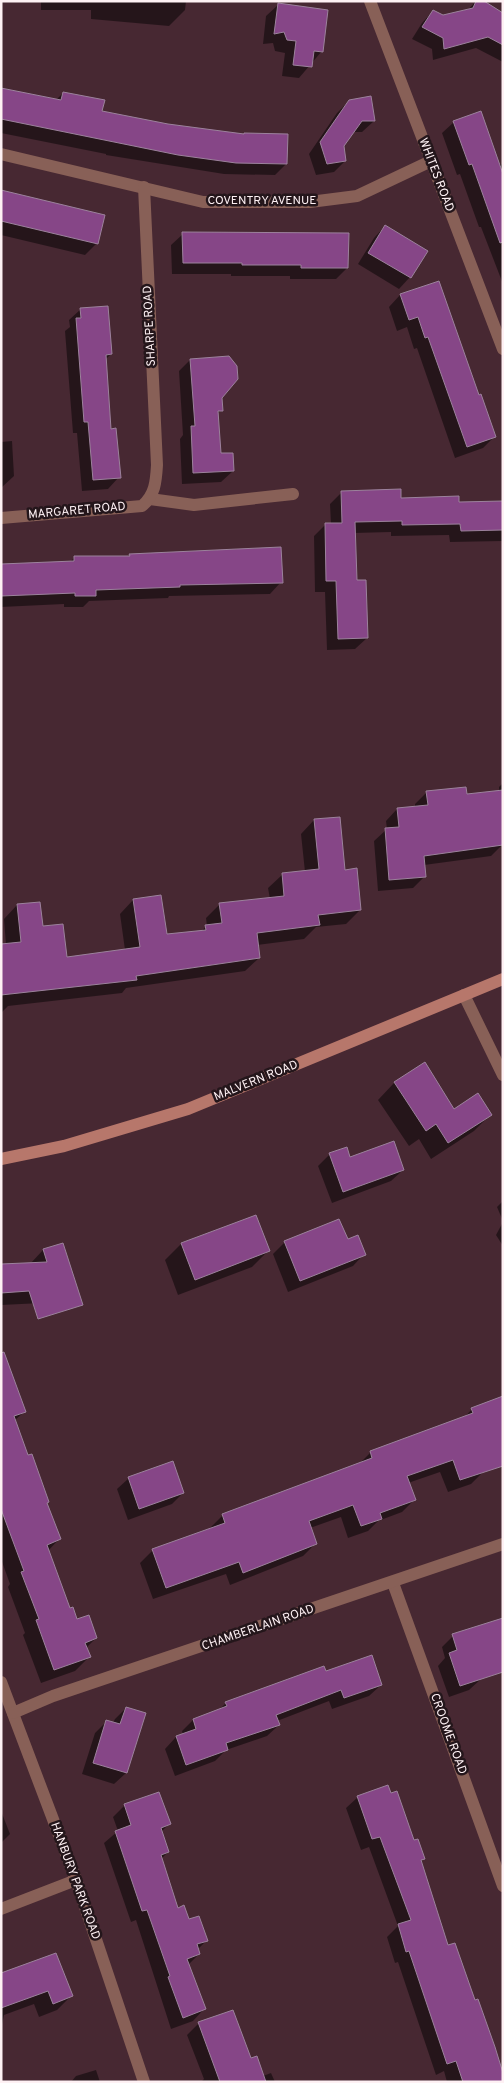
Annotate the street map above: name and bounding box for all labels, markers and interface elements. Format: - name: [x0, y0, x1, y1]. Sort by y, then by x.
- street label: WHITES ROAD: [415, 136, 457, 214]
- street label: COVENTRY AVENUE: [208, 193, 316, 209]
- street label: SHARPE ROAD: [140, 285, 160, 367]
- street label: MARGARET ROAD: [28, 499, 126, 523]
- street label: MALVERN ROAD: [212, 1057, 300, 1105]
- street label: CHAMBERLAIN ROAD: [200, 1601, 316, 1655]
- street label: CROOME ROAD: [426, 1691, 470, 1777]
- street label: HANBURY PARK ROAD: [46, 1820, 104, 1942]

